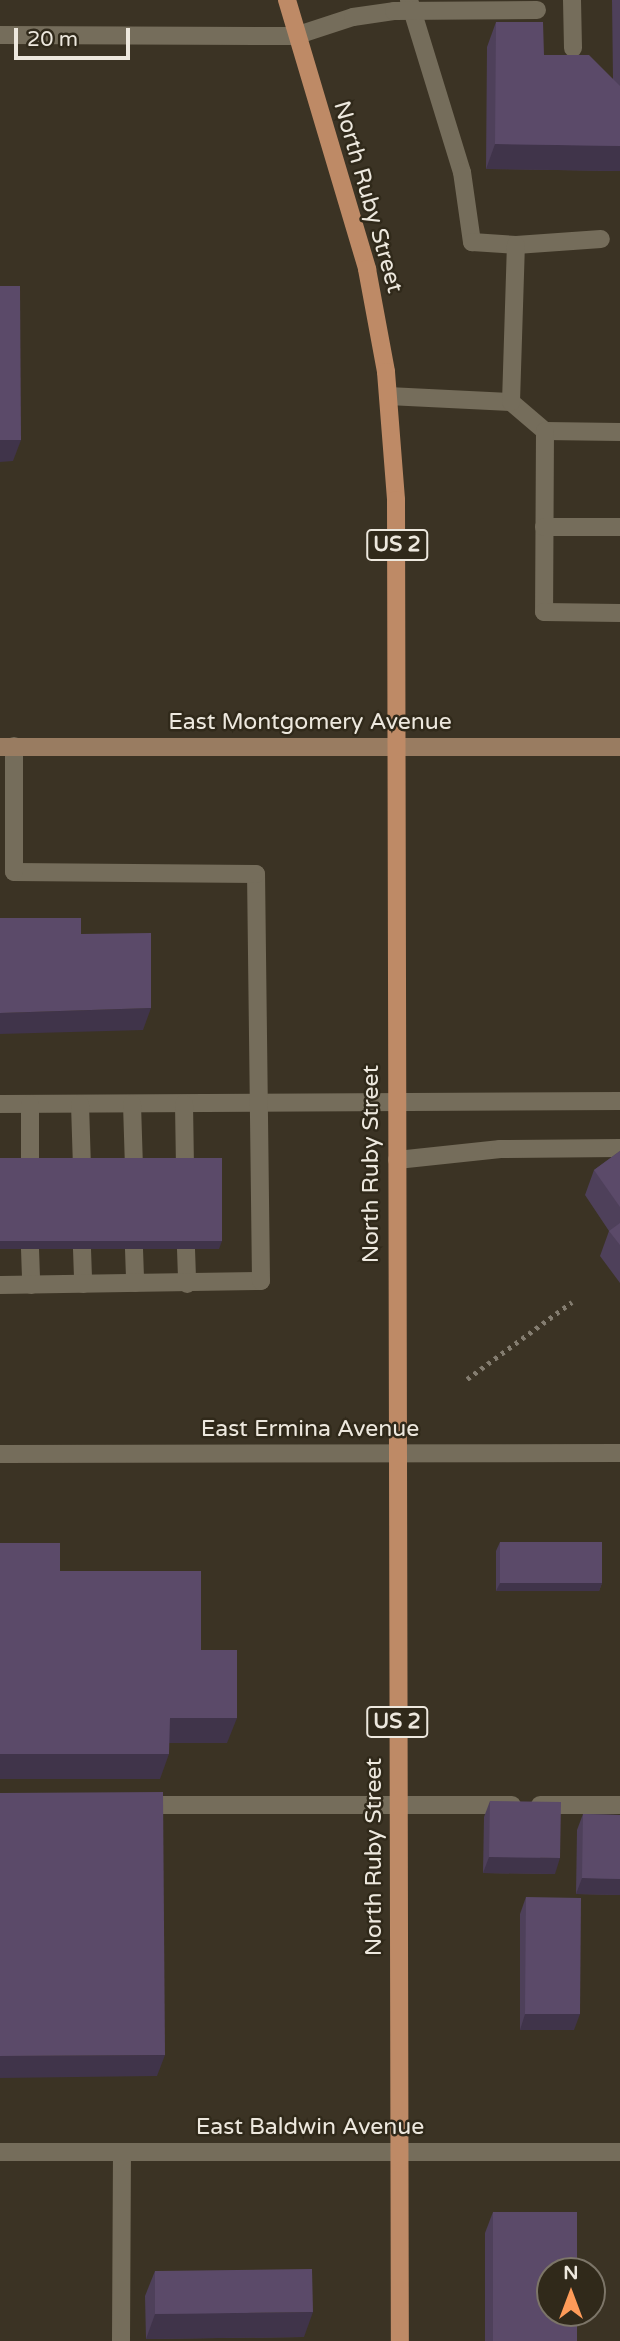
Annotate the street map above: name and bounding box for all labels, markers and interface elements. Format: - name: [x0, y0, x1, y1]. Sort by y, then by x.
- scale bar: [18, 14, 133, 58]
- text: 20 m: [27, 27, 78, 52]
- street label: North Ruby Street: [327, 98, 409, 296]
- road number: US 2: [366, 528, 428, 562]
- street label: East Montgomery Avenue: [168, 708, 452, 736]
- street label: North Ruby Street: [357, 1065, 385, 1263]
- street label: East Ermina Avenue: [201, 1415, 419, 1443]
- road number: US 2: [366, 1704, 428, 1740]
- street label: North Ruby Street: [360, 1758, 388, 1956]
- street label: East Baldwin Avenue: [196, 2113, 424, 2141]
- north arrow: [536, 2257, 606, 2327]
- text: N: [563, 2262, 579, 2284]

